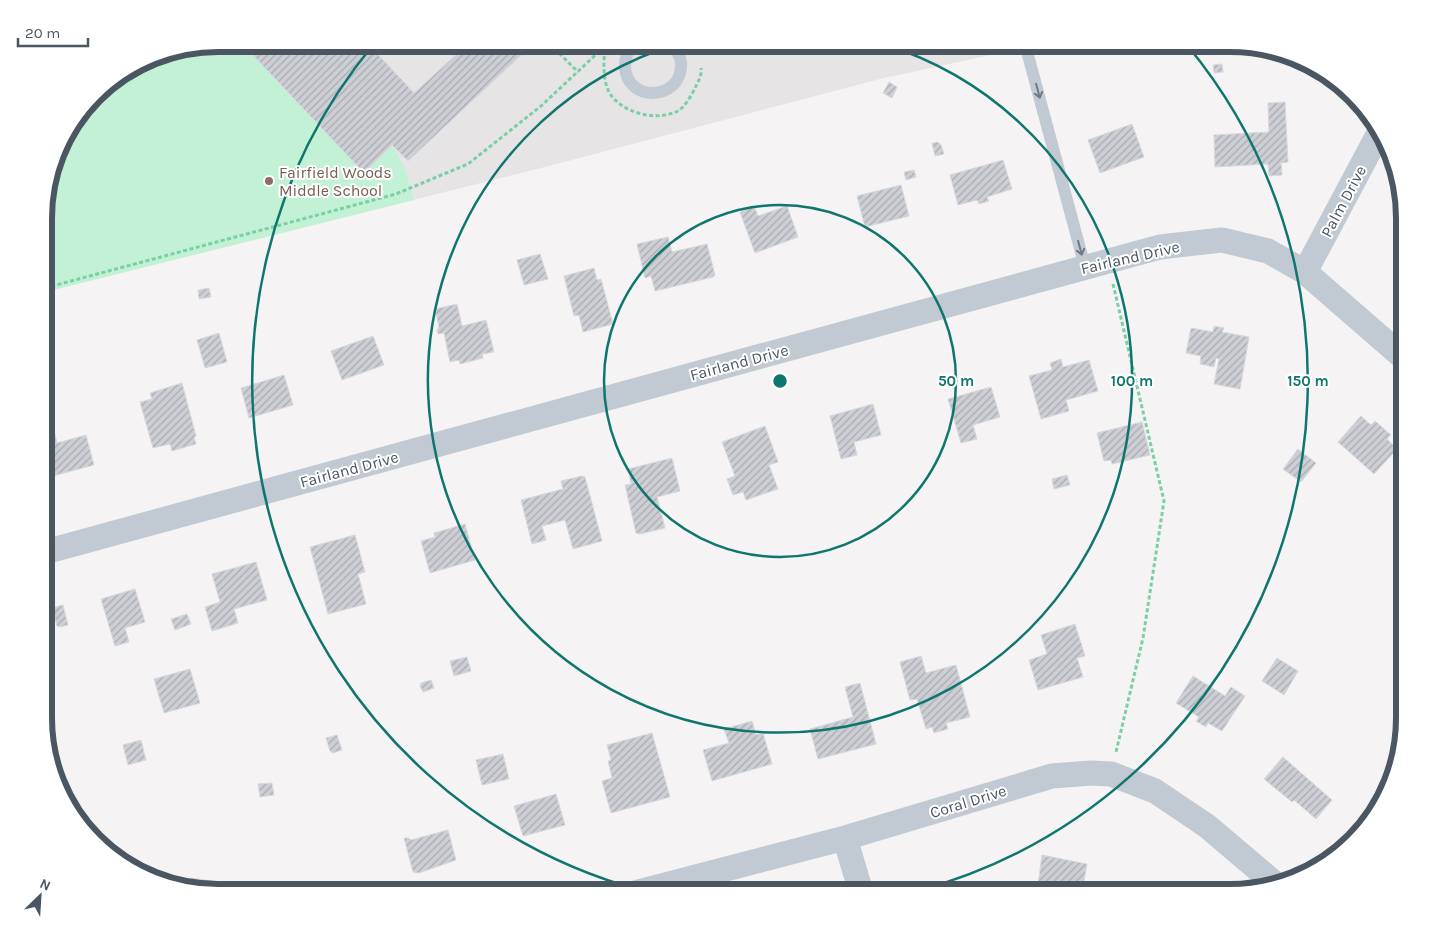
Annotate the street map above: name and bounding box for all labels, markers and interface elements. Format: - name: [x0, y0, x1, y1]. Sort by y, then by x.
- scale bar: [18, 15, 88, 47]
- text: 20 m: [25, 24, 60, 42]
- one-way arrow: [1033, 82, 1043, 98]
- street label: Palm Drive: [1317, 162, 1370, 240]
- place label: Fairfield Woods Middle School: [279, 163, 392, 200]
- marker: Fairfield Woods Middle School: [263, 175, 275, 187]
- street label: Fairland Drive: [1079, 237, 1181, 278]
- one-way arrow: [1075, 239, 1085, 255]
- street label: Fairland Drive: [688, 340, 790, 385]
- centre of rings: [771, 372, 789, 390]
- text: 50 m: [938, 372, 974, 390]
- text: 100 m: [1111, 372, 1153, 390]
- text: 150 m: [1287, 372, 1329, 390]
- street label: Fairland Drive: [298, 447, 400, 492]
- street label: Coral Drive: [928, 781, 1009, 822]
- north arrow: [15, 871, 65, 921]
- text: N: [37, 875, 53, 894]

